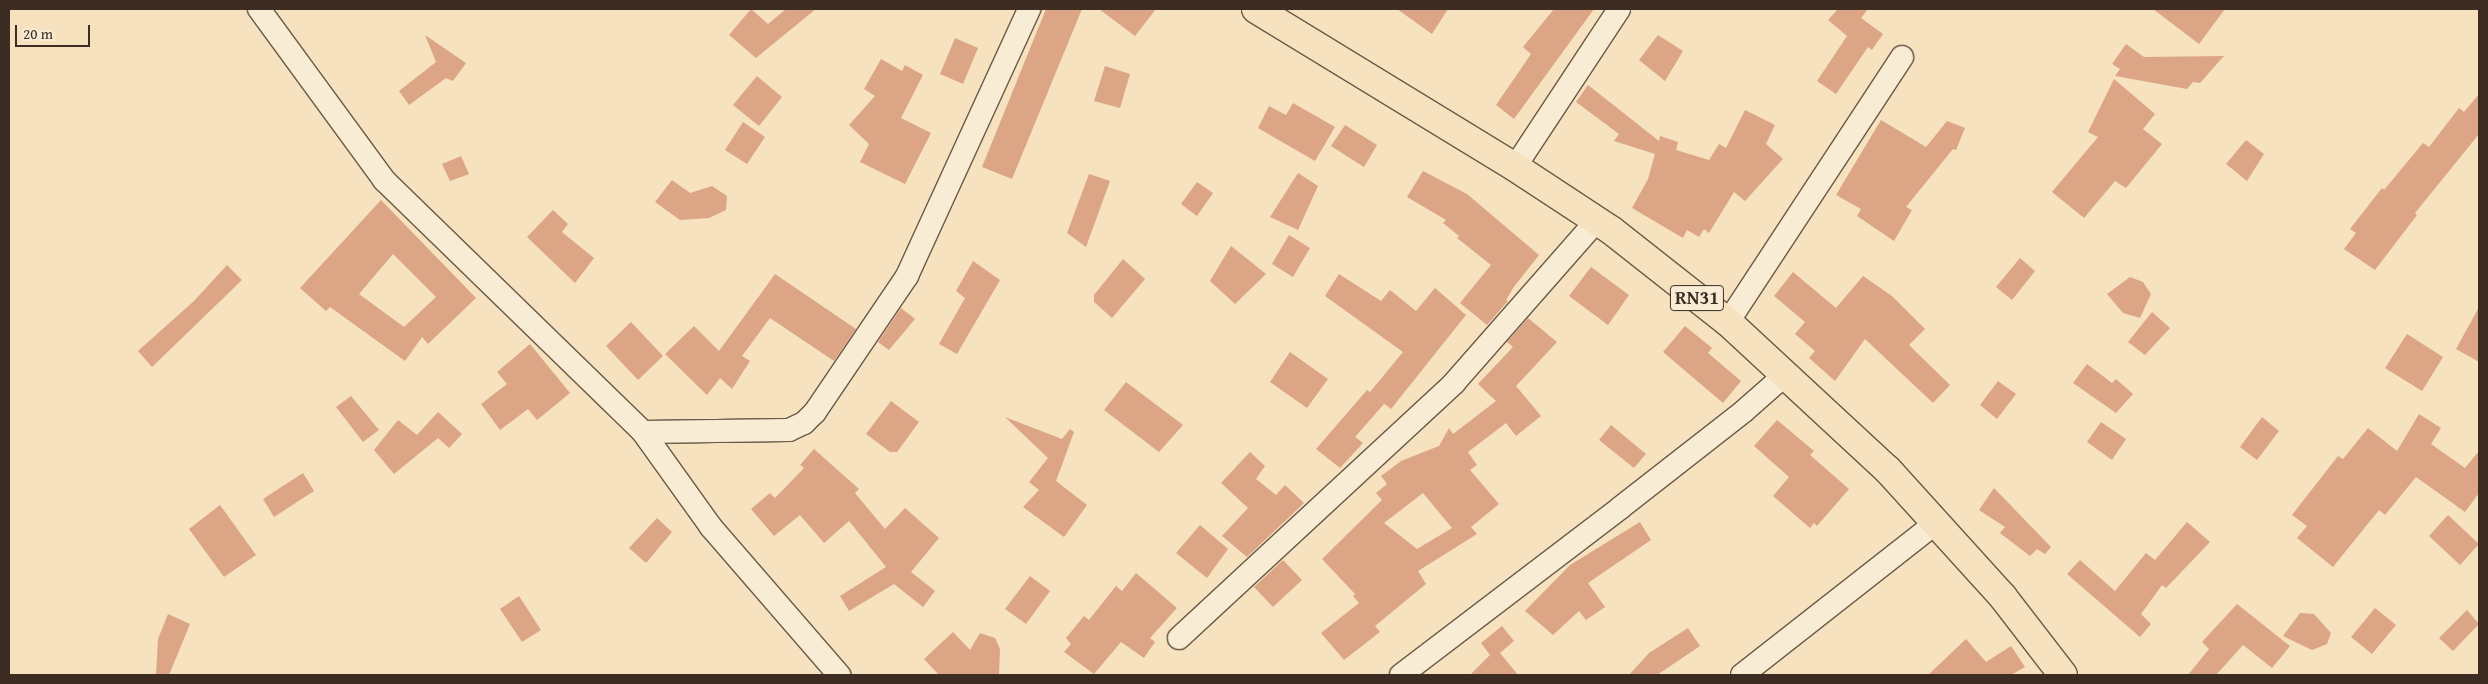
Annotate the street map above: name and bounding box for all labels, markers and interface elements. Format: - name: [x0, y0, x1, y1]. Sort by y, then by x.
- scale bar: [18, 15, 92, 47]
- text: 20 m: [23, 23, 53, 44]
- road number: RN31: [1670, 282, 1724, 314]

